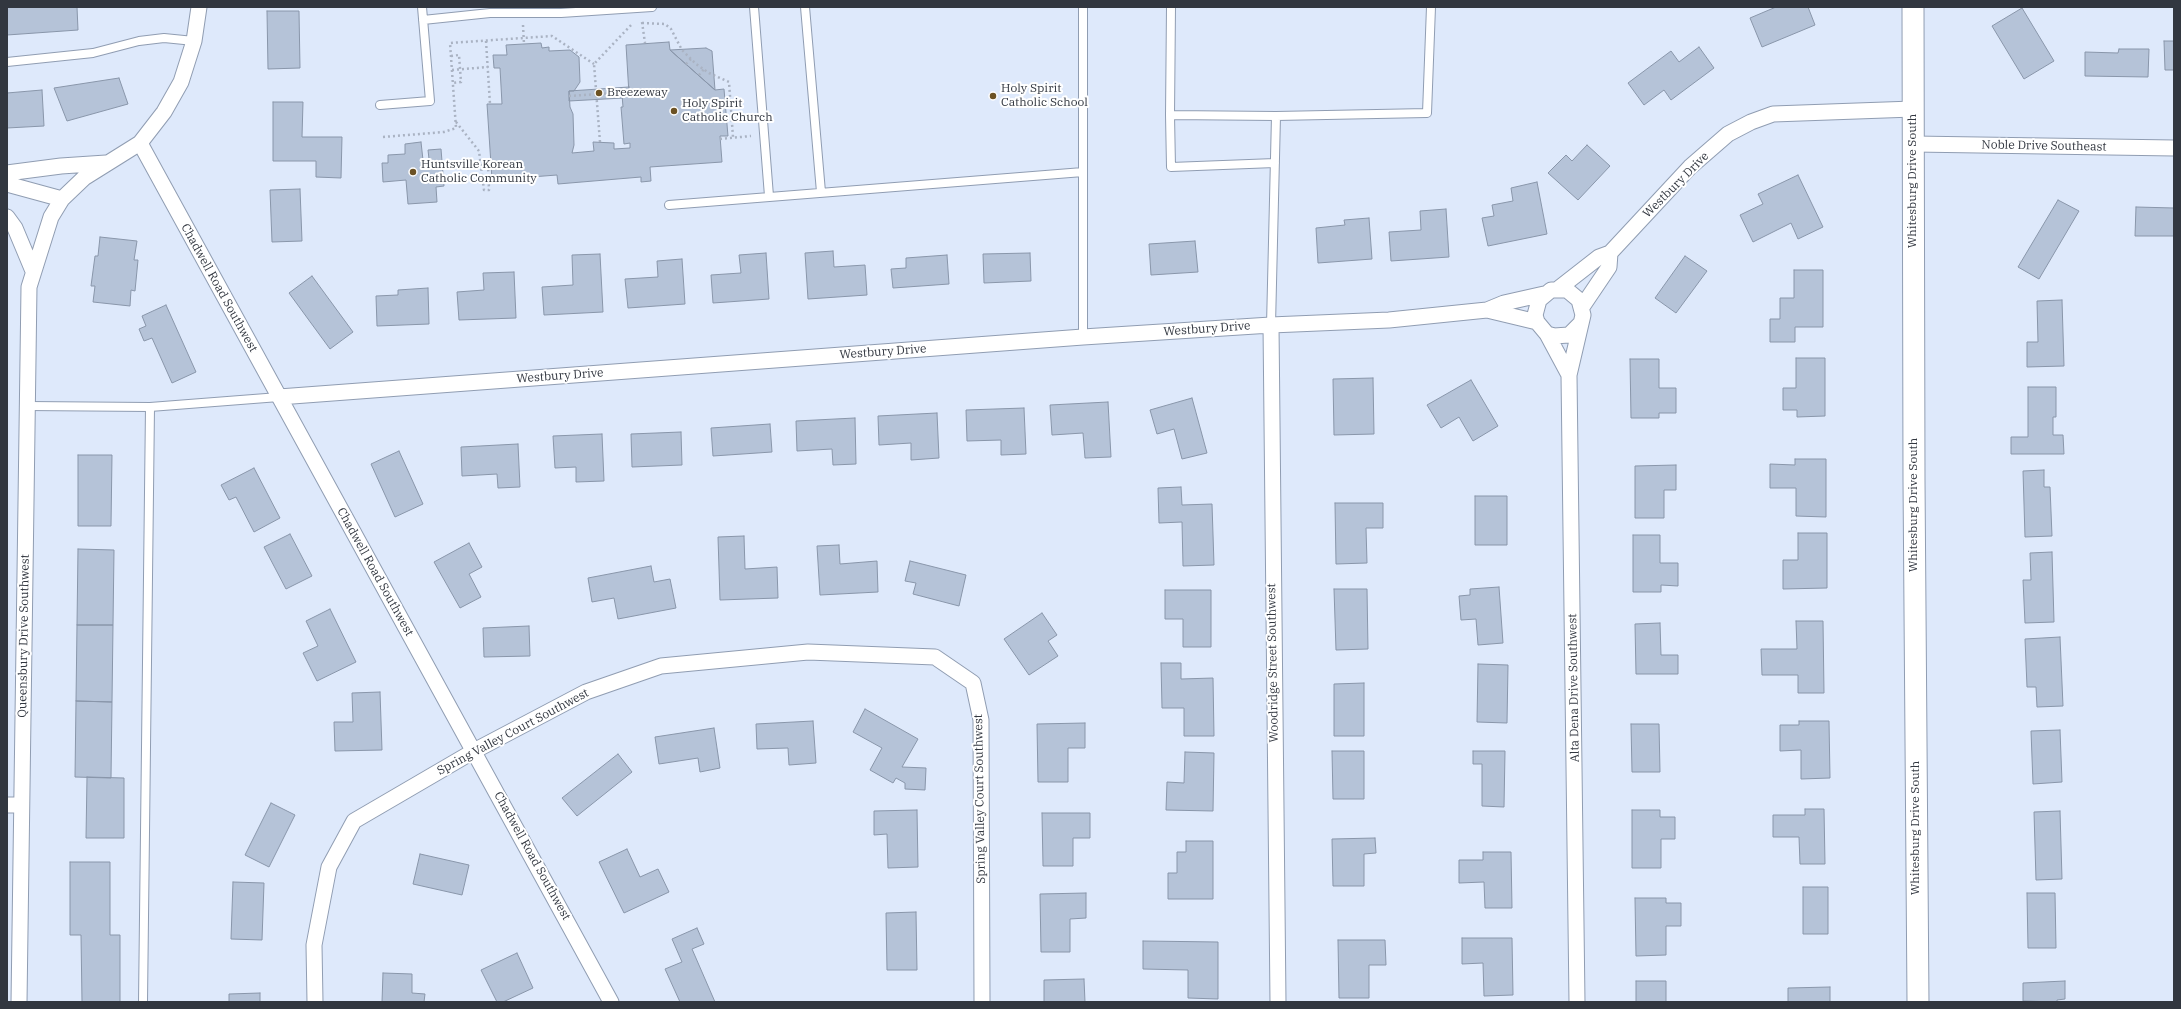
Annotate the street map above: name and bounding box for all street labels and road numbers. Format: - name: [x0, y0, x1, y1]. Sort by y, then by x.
- street label: Whitesburg Drive South: [1906, 114, 1920, 248]
- street label: Noble Drive Southeast: [1981, 138, 2107, 154]
- street label: Westbury Drive: [1640, 149, 1712, 221]
- street label: Chadwell Road Southwest: [178, 221, 260, 355]
- street label: Westbury Drive: [1163, 319, 1251, 339]
- street label: Westbury Drive: [839, 342, 927, 362]
- street label: Westbury Drive: [516, 366, 604, 386]
- street label: Whitesburg Drive South: [1907, 438, 1921, 572]
- street label: Chadwell Road Southwest: [334, 505, 416, 639]
- street label: Queensbury Drive Southwest: [15, 554, 33, 718]
- street label: Woodridge Street Southwest: [1264, 583, 1282, 743]
- street label: Alta Dena Drive Southwest: [1566, 613, 1582, 763]
- street label: Spring Valley Court Southwest: [435, 686, 591, 778]
- street label: Spring Valley Court Southwest: [971, 714, 989, 884]
- street label: Whitesburg Drive South: [1909, 761, 1923, 895]
- street label: Chadwell Road Southwest: [491, 789, 573, 923]

